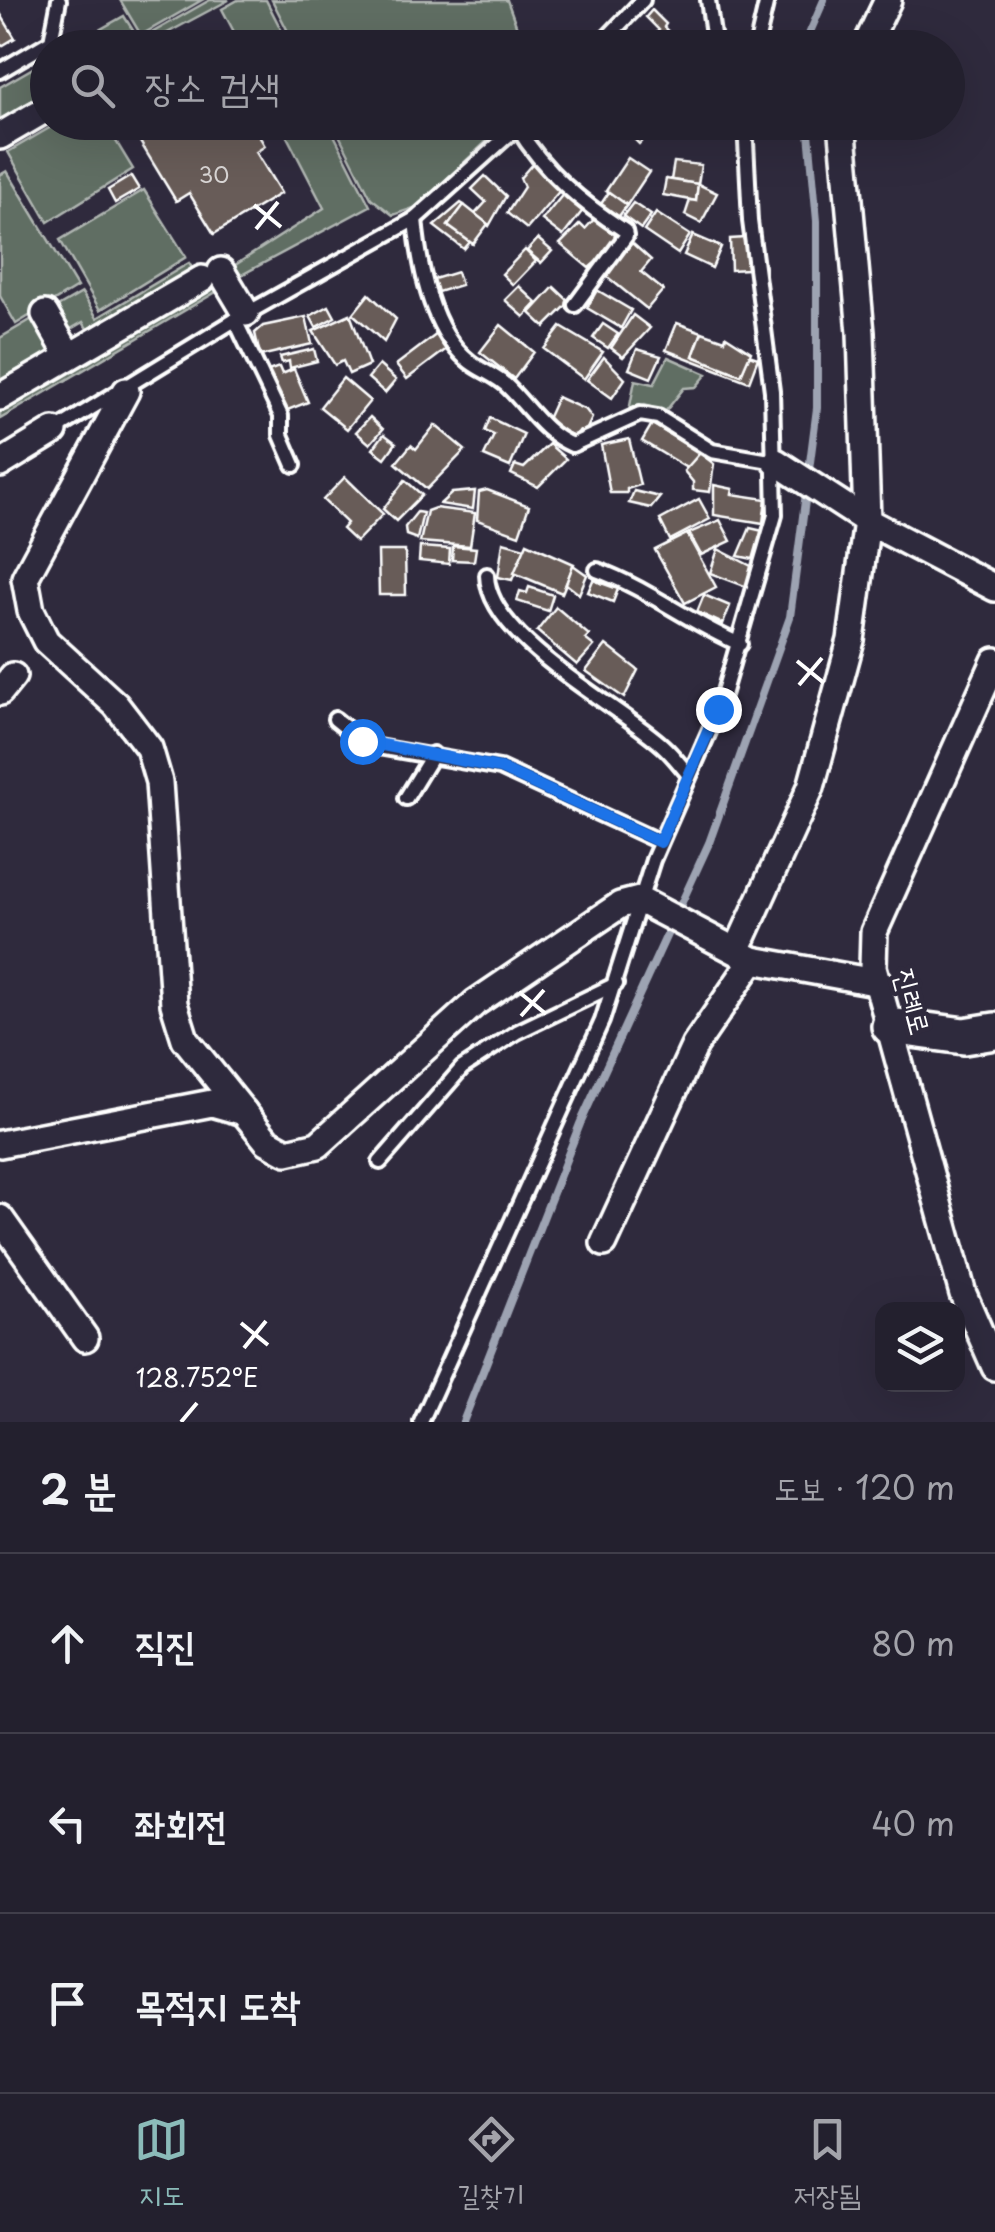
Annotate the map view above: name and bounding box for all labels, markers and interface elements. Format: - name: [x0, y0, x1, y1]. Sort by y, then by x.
- search box: [30, 30, 965, 140]
- text: 장소 검색: [145, 57, 280, 114]
- icon: search: [65, 58, 120, 113]
- house number: 30: [199, 157, 229, 190]
- route end: [696, 687, 742, 733]
- route start: [340, 719, 386, 765]
- street label: 진례로: [884, 963, 944, 1039]
- map controls: [875, 1302, 965, 1392]
- button: layers: [875, 1302, 965, 1392]
- text: 128.752°E: [136, 1358, 258, 1396]
- text: 2 분: [40, 1456, 117, 1519]
- text: 도보 · 120 m: [774, 1463, 955, 1511]
- text: 직진: [135, 1615, 196, 1672]
- icon: ahead: [40, 1616, 95, 1671]
- text: 80 m: [871, 1619, 955, 1667]
- text: 좌회전: [135, 1795, 227, 1852]
- icon: left: [40, 1796, 95, 1851]
- text: 40 m: [871, 1799, 955, 1847]
- text: 목적지 도착: [135, 1975, 300, 2032]
- icon: arrive: [40, 1976, 95, 2031]
- tab: 지도: [134, 2112, 189, 2215]
- tab: 길찾기: [457, 2112, 525, 2215]
- tab: 저장됨: [793, 2112, 861, 2215]

